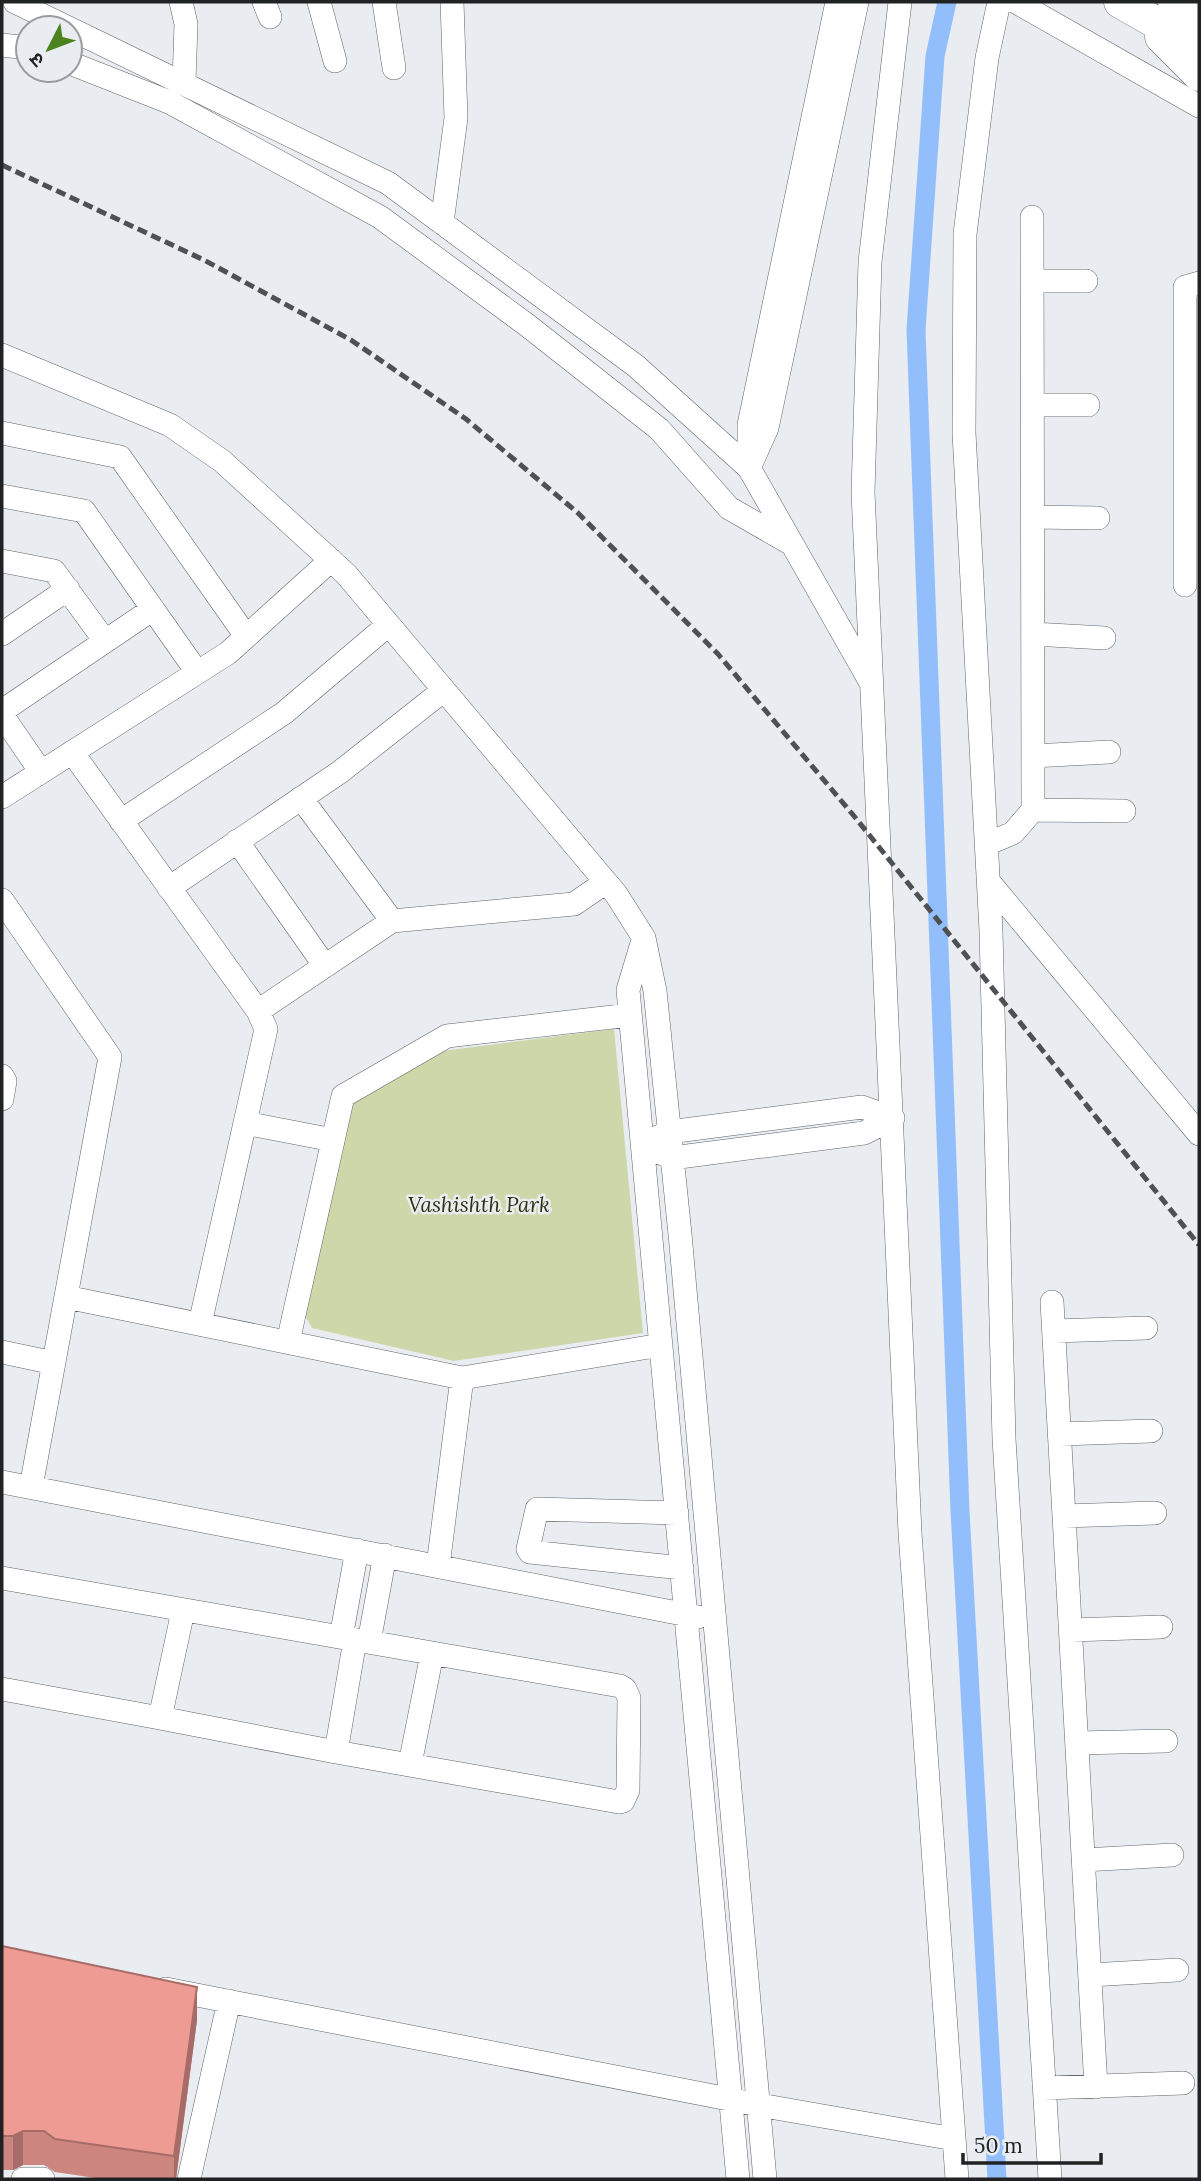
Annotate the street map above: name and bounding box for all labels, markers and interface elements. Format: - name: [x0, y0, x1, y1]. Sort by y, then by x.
- north arrow: [14, 14, 84, 84]
- text: उ: [23, 48, 49, 73]
- park label: Vashishth Park: [408, 1191, 550, 1218]
- scale bar: [963, 2122, 1101, 2166]
- text: 50 m: [974, 2132, 1023, 2159]

